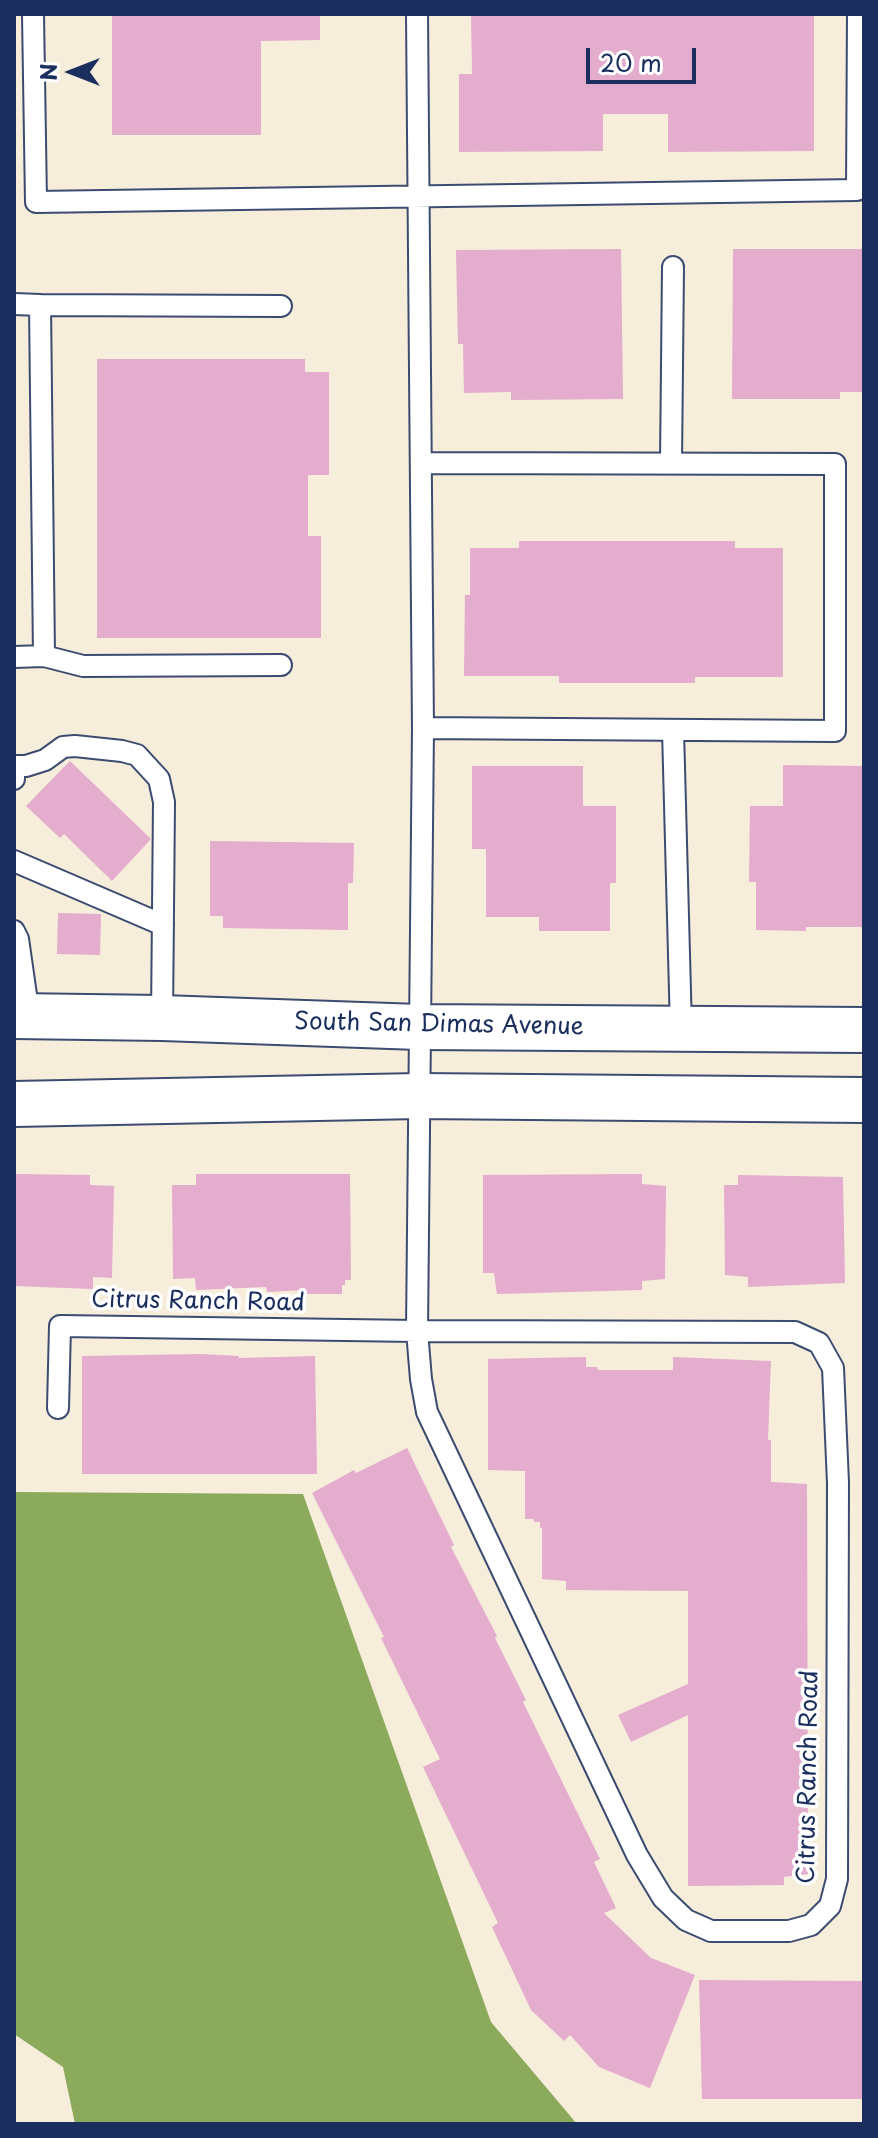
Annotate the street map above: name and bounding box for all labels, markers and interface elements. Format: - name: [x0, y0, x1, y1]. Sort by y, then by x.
- north arrow: [32, 32, 112, 112]
- scale bar: [590, 32, 700, 82]
- text: 20 m: [600, 44, 662, 80]
- text: N: [31, 63, 64, 81]
- street label: South San Dimas Avenue: [294, 1008, 584, 1042]
- street label: Citrus Ranch Road: [91, 1286, 305, 1318]
- street label: Citrus Ranch Road: [793, 1670, 825, 1884]

